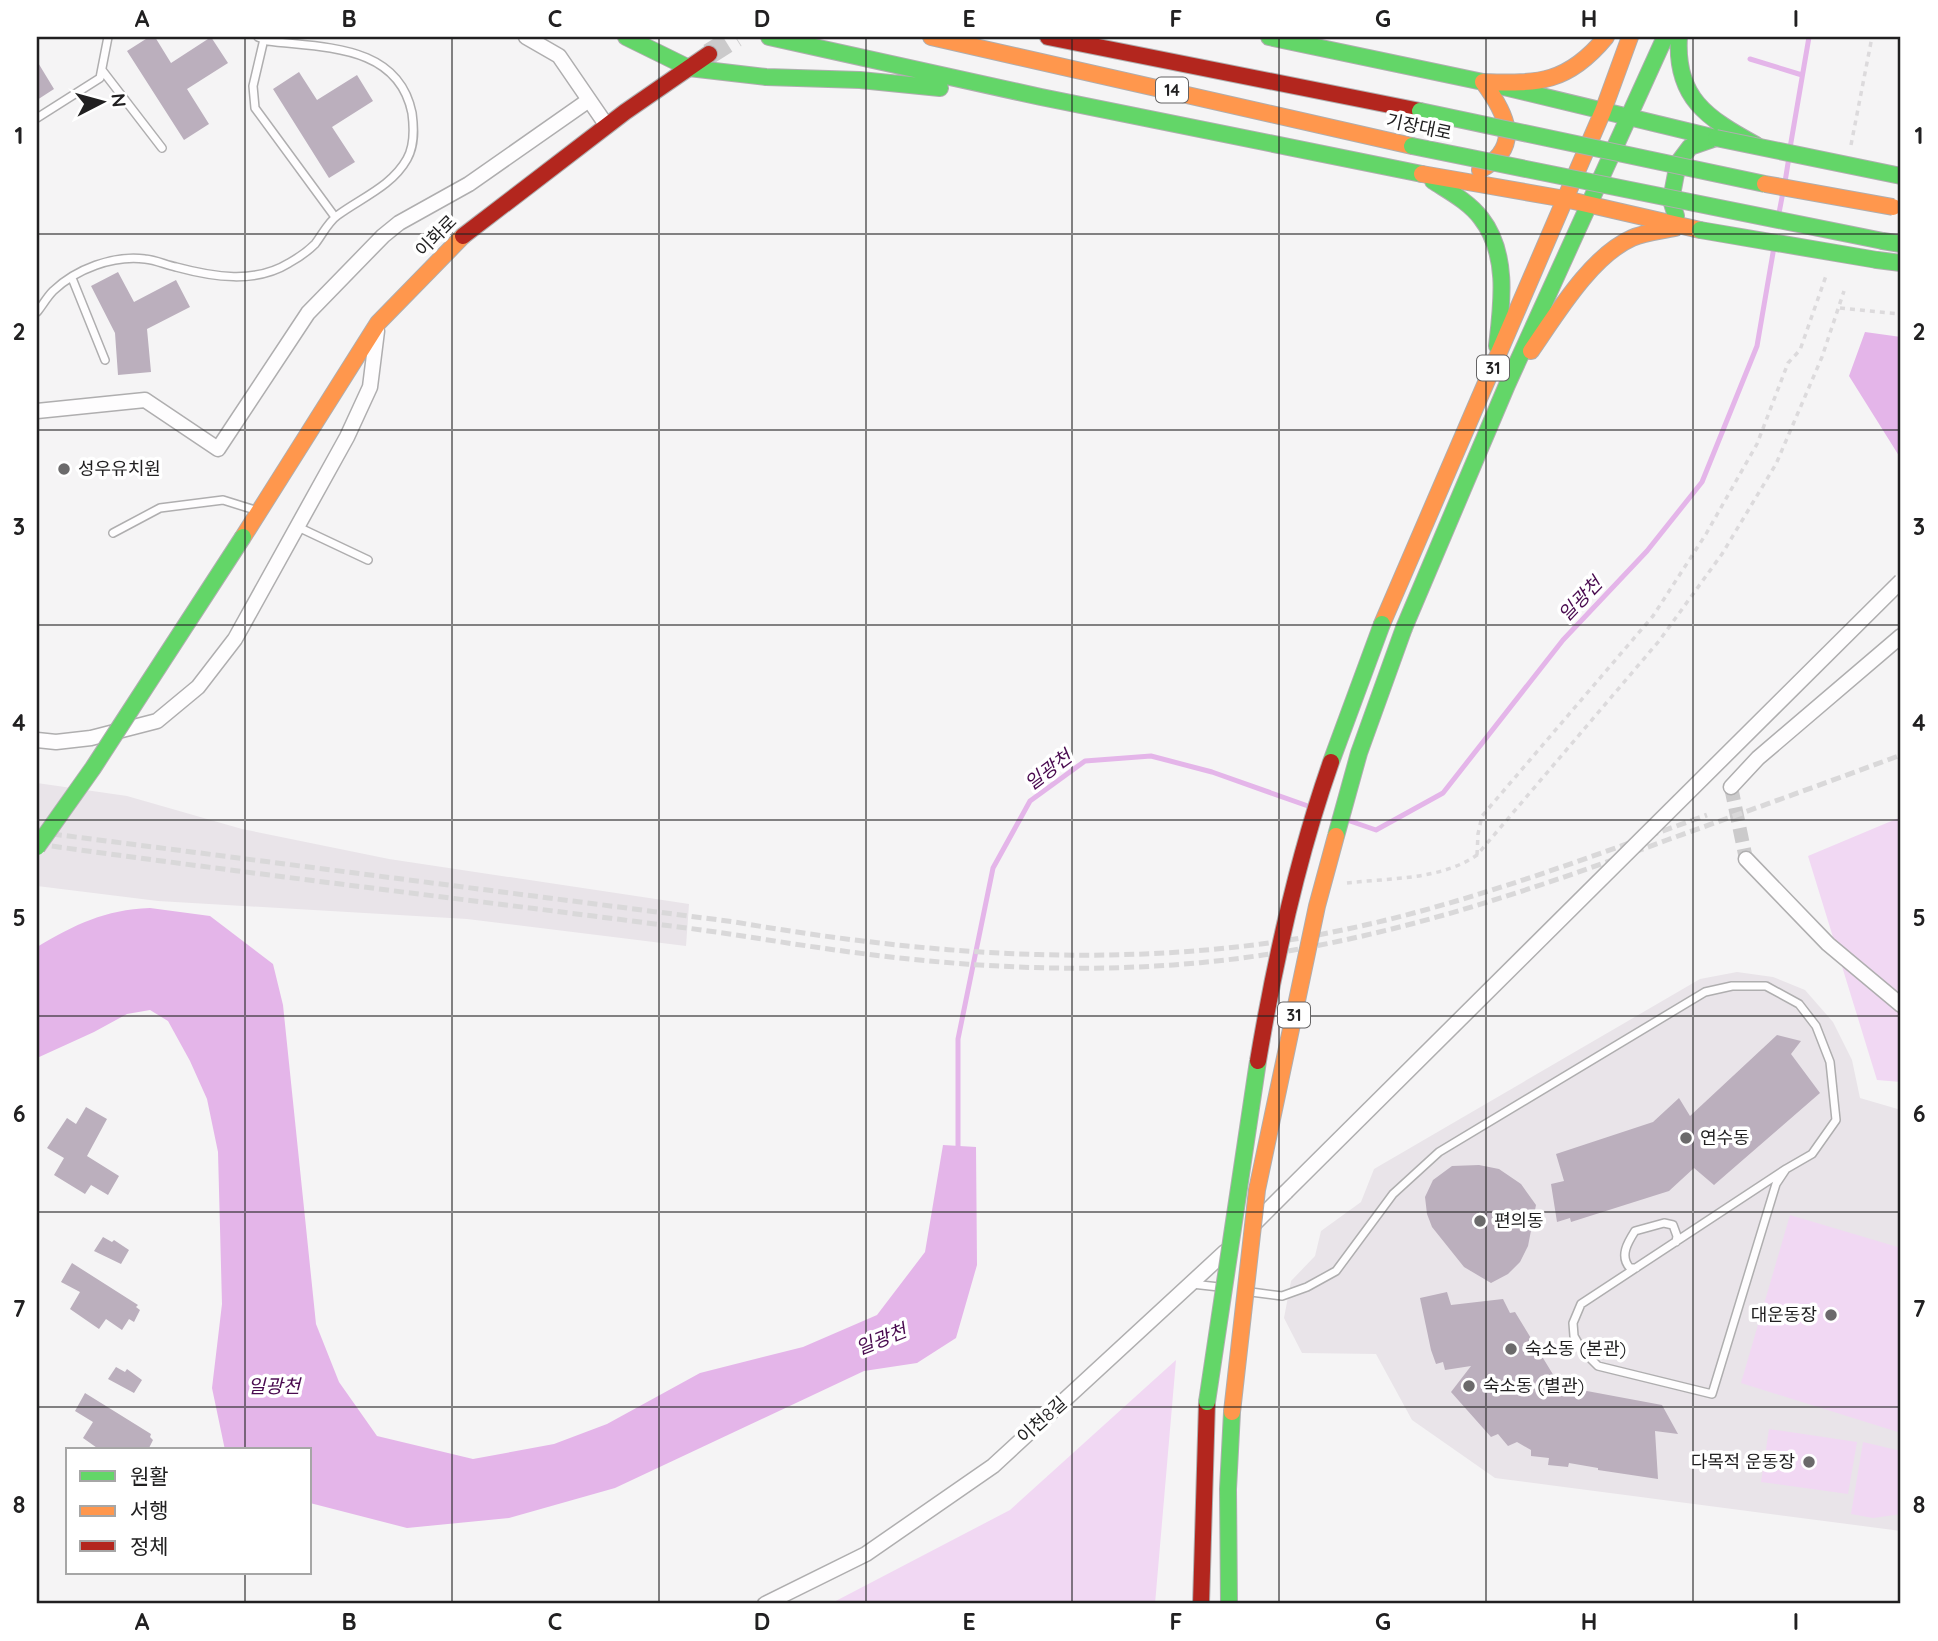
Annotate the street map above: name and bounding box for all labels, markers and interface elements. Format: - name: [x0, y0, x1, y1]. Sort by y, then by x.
- text: A: [135, 4, 150, 33]
- text: B: [341, 4, 357, 33]
- text: C: [548, 4, 562, 33]
- text: D: [754, 4, 770, 33]
- text: E: [962, 4, 976, 33]
- text: F: [1170, 4, 1182, 33]
- text: G: [1375, 4, 1391, 33]
- text: H: [1581, 4, 1597, 33]
- text: I: [1793, 4, 1799, 33]
- north arrow: [66, 66, 136, 136]
- road number: 14: [1156, 78, 1188, 102]
- text: N: [106, 92, 132, 108]
- street label: 기장대로: [1384, 108, 1454, 145]
- text: 1: [15, 121, 23, 150]
- text: 1: [1915, 121, 1923, 150]
- street label: 이화로: [410, 210, 461, 261]
- text: 2: [12, 317, 26, 346]
- text: 2: [1912, 317, 1926, 346]
- road number: 31: [1477, 356, 1509, 380]
- place label: 성우유치원: [78, 457, 161, 480]
- marker: 성우유치원: [56, 461, 72, 477]
- text: 3: [13, 512, 25, 541]
- text: 3: [1913, 512, 1925, 541]
- water label: 일광천: [1553, 571, 1608, 626]
- text: 4: [12, 708, 26, 737]
- text: 4: [1912, 708, 1926, 737]
- water label: 일광천: [1020, 744, 1077, 795]
- text: 5: [12, 903, 26, 932]
- text: 5: [1912, 903, 1926, 932]
- road number: 31: [1278, 1002, 1310, 1028]
- text: 6: [13, 1099, 25, 1128]
- text: 6: [1913, 1099, 1925, 1128]
- place label: 연수동: [1700, 1126, 1750, 1149]
- marker: 연수동: [1678, 1130, 1694, 1146]
- place label: 편의동: [1494, 1209, 1544, 1232]
- marker: 편의동: [1472, 1213, 1488, 1229]
- text: 7: [13, 1294, 26, 1323]
- text: 7: [1913, 1294, 1926, 1323]
- place label: 대운동장: [1751, 1303, 1817, 1326]
- marker: 대운동장: [1823, 1307, 1839, 1323]
- water label: 일광천: [852, 1317, 911, 1360]
- place label: 숙소동 (본관): [1525, 1337, 1626, 1360]
- marker: 숙소동 (본관): [1503, 1341, 1519, 1357]
- water label: 일광천: [248, 1374, 302, 1398]
- place label: 숙소동 (별관): [1483, 1374, 1584, 1397]
- marker: 숙소동 (별관): [1461, 1378, 1477, 1394]
- street label: 이천8길: [1012, 1391, 1071, 1448]
- legend: [66, 1448, 312, 1574]
- place label: 다목적 운동장: [1691, 1450, 1795, 1473]
- marker: 다목적 운동장: [1801, 1454, 1817, 1470]
- text: 원활: [130, 1463, 169, 1489]
- text: 8: [13, 1490, 25, 1519]
- text: 8: [1913, 1490, 1925, 1519]
- text: 서행: [130, 1497, 169, 1523]
- text: 정체: [130, 1533, 169, 1559]
- text: A: [135, 1607, 150, 1636]
- text: B: [341, 1607, 357, 1636]
- text: C: [548, 1607, 562, 1636]
- text: D: [754, 1607, 770, 1636]
- text: E: [962, 1607, 976, 1636]
- text: F: [1170, 1607, 1182, 1636]
- text: G: [1375, 1607, 1391, 1636]
- text: H: [1581, 1607, 1597, 1636]
- text: I: [1793, 1607, 1799, 1636]

